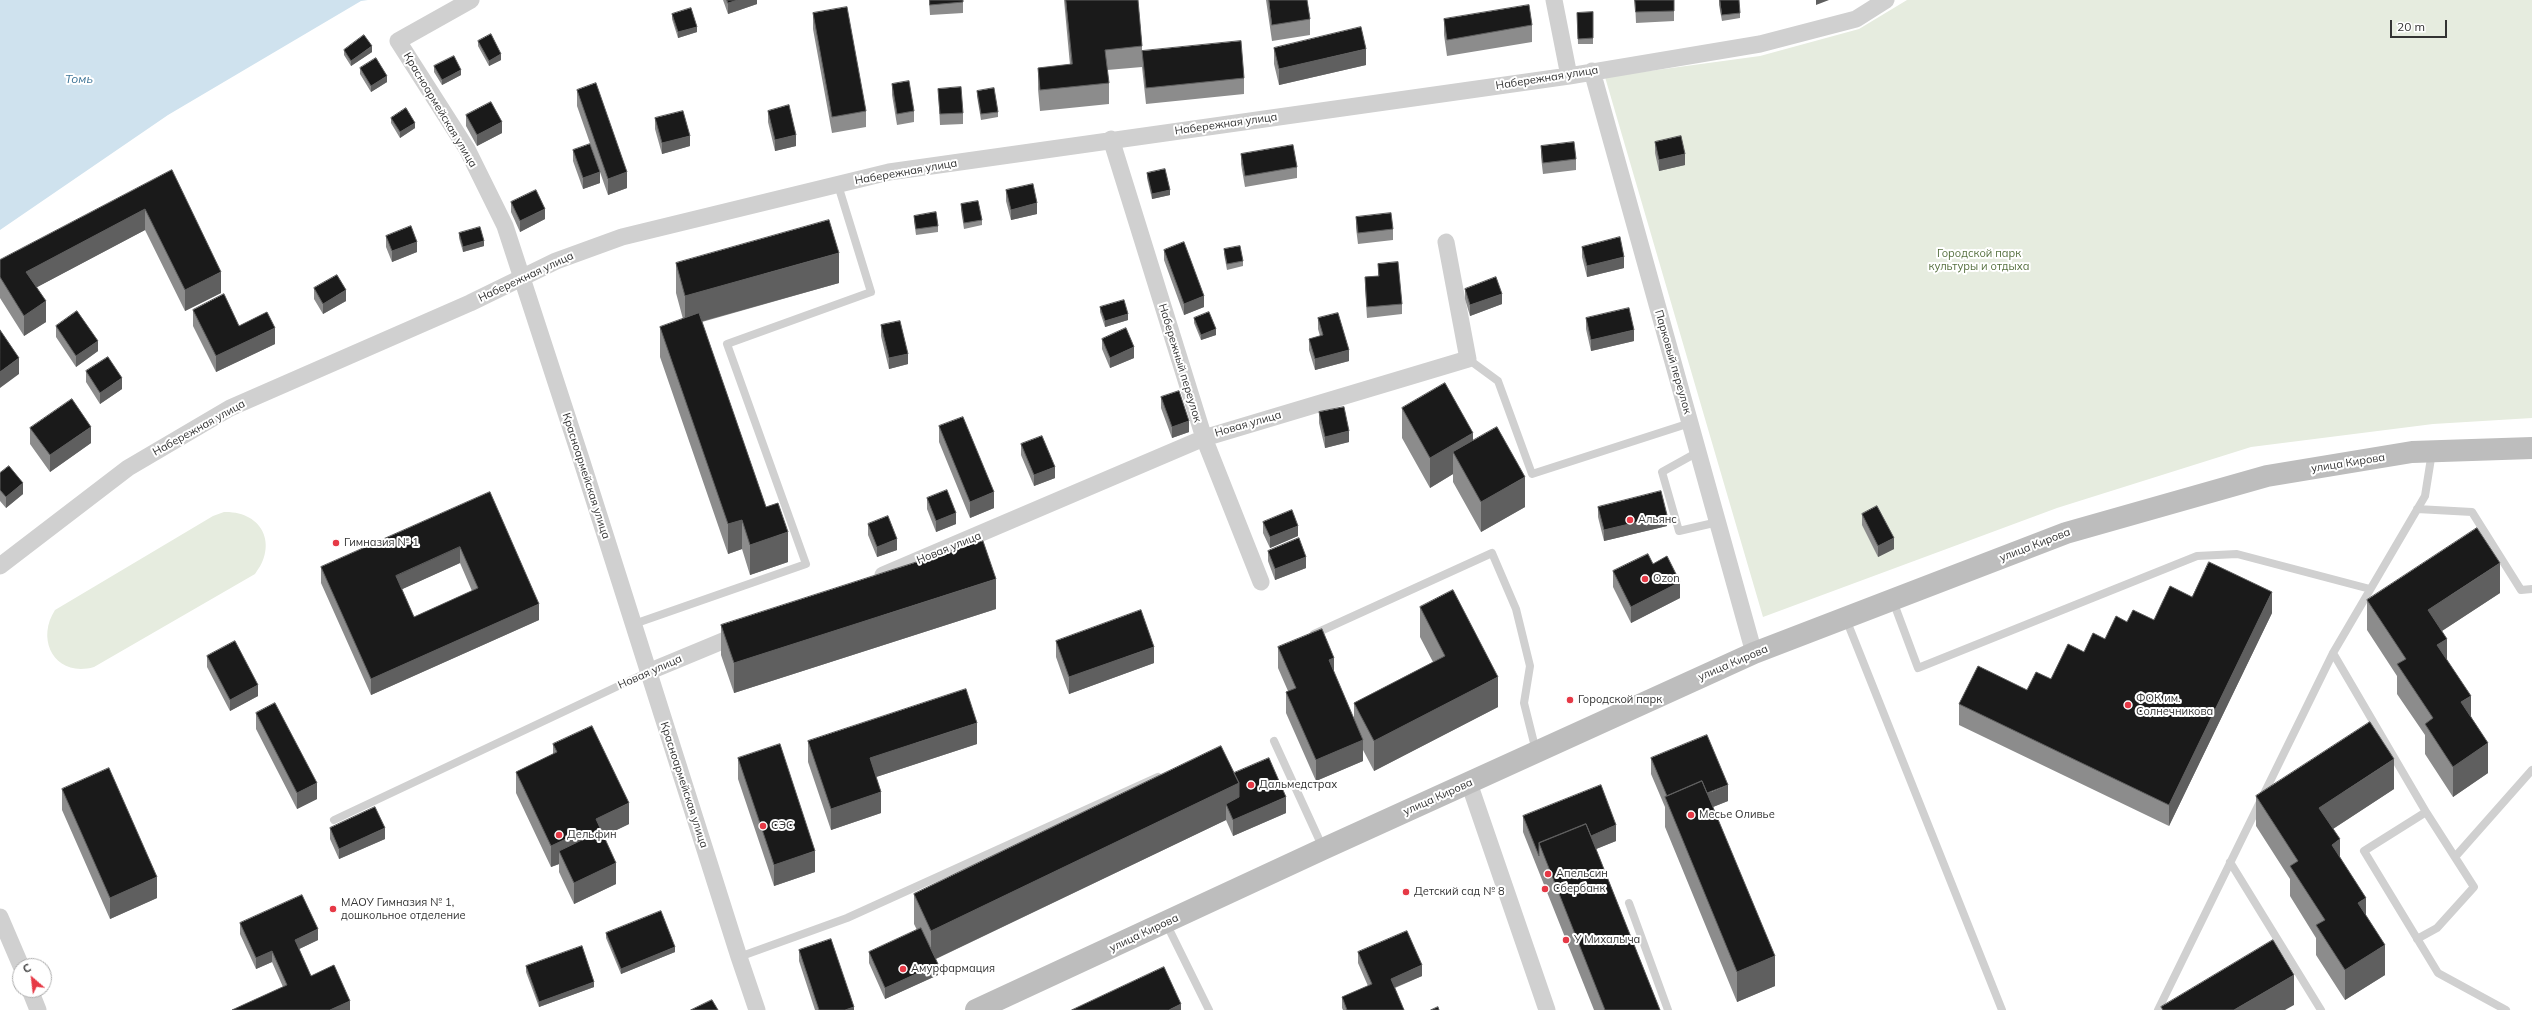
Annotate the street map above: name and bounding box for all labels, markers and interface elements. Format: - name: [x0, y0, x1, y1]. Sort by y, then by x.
- scale bar: [2392, 12, 2449, 38]
- text: 20 m: [2397, 19, 2425, 34]
- street label: Красноармейская улица: [400, 50, 480, 170]
- street label: Набережная улица: [1495, 63, 1599, 93]
- water label: Томь: [65, 72, 93, 86]
- street label: Набережная улица: [1174, 110, 1278, 138]
- street label: Набережная улица: [854, 157, 958, 187]
- park label: Городской парк культуры и отдыха: [1929, 247, 2029, 273]
- street label: Набережная улица: [476, 249, 576, 305]
- street label: Набережный переулок: [1156, 302, 1204, 424]
- street label: Парковый переулок: [1652, 308, 1694, 416]
- street label: Набережная улица: [151, 397, 247, 459]
- street label: Новая улица: [1213, 408, 1283, 440]
- street label: Красноармейская улица: [559, 411, 613, 541]
- street label: улица Кирова: [2310, 451, 2386, 475]
- place label: Альянс: [1638, 513, 1677, 527]
- marker: Альянс: [1625, 515, 1635, 525]
- street label: улица Кирова: [1998, 525, 2072, 565]
- street label: Новая улица: [915, 529, 983, 567]
- place label: Гимназия № 1: [344, 536, 419, 550]
- marker: Гимназия № 1: [331, 538, 341, 548]
- place label: Ozon: [1653, 572, 1680, 586]
- marker: Ozon: [1640, 574, 1650, 584]
- street label: улица Кирова: [1696, 642, 1770, 684]
- street label: Новая улица: [616, 652, 684, 692]
- place label: ФОК им. Солнечникова: [2136, 692, 2213, 718]
- place label: Городской парк: [1578, 693, 1662, 707]
- marker: Городской парк: [1565, 695, 1575, 705]
- marker: ФОК им. Солнечникова: [2123, 700, 2133, 710]
- street label: Красноармейская улица: [657, 720, 711, 850]
- street label: улица Кирова: [1401, 776, 1475, 818]
- place label: Дальмедстрах: [1259, 778, 1337, 792]
- marker: Дальмедстрах: [1246, 780, 1256, 790]
- place label: Месье Оливье: [1699, 808, 1775, 822]
- marker: Месье Оливье: [1686, 810, 1696, 820]
- place label: СЭС: [771, 819, 794, 833]
- marker: СЭС: [758, 821, 768, 831]
- place label: Дельфин: [567, 828, 617, 842]
- marker: Дельфин: [554, 830, 564, 840]
- place label: Апельсин: [1556, 867, 1608, 881]
- marker: Апельсин: [1543, 869, 1553, 879]
- place label: Сбербанк: [1553, 882, 1605, 896]
- marker: Сбербанк: [1540, 884, 1550, 894]
- place label: Детский сад № 8: [1414, 885, 1505, 899]
- marker: Детский сад № 8: [1401, 887, 1411, 897]
- place label: МАОУ Гимназия № 1, дошкольное отделение: [341, 896, 466, 922]
- marker: МАОУ Гимназия № 1, дошкольное отделение: [328, 904, 338, 914]
- street label: улица Кирова: [1107, 911, 1181, 955]
- place label: У Михалыча: [1574, 933, 1640, 947]
- marker: У Михалыча: [1561, 935, 1571, 945]
- north arrow: [12, 958, 52, 998]
- text: С: [20, 960, 33, 976]
- place label: Амурфармация: [911, 962, 995, 976]
- marker: Амурфармация: [898, 964, 908, 974]

